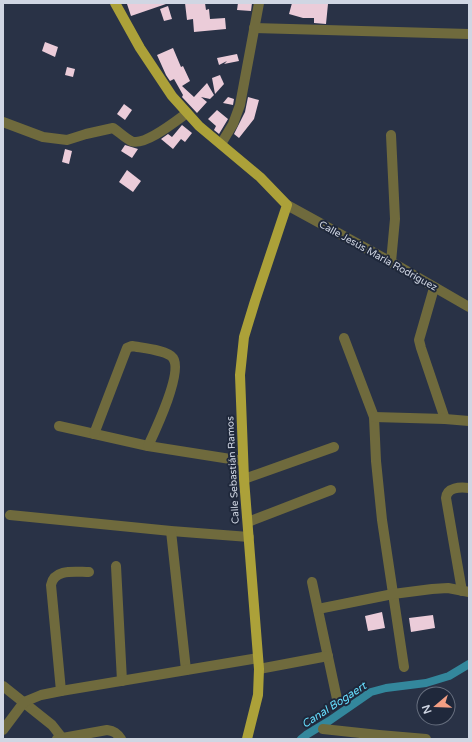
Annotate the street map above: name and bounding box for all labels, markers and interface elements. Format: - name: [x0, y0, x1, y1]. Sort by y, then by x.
- street label: Calle Jesús María Rodríguez: [317, 218, 439, 294]
- street label: Calle Sebastián Ramos: [224, 416, 242, 524]
- water label: Canal Bogaert: [299, 678, 370, 731]
- north arrow: [416, 686, 456, 726]
- text: N: [419, 703, 435, 715]

